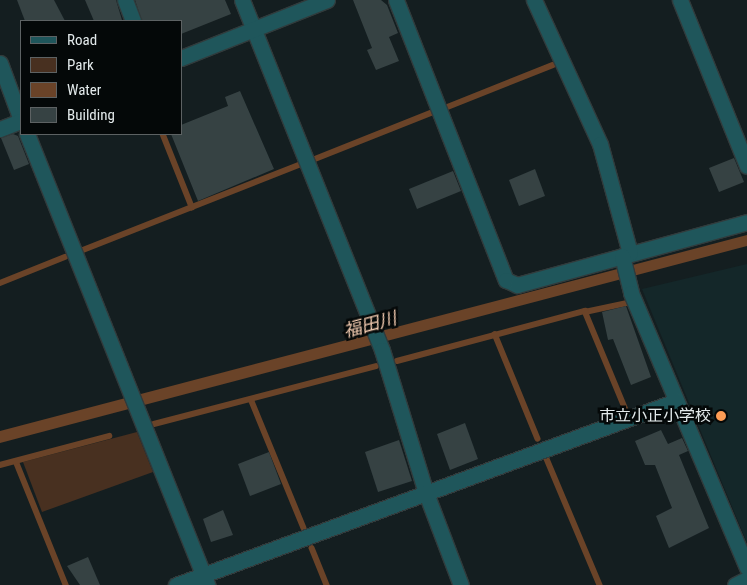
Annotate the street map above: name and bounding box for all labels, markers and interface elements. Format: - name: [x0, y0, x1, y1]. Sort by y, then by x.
- legend: [20, 20, 182, 135]
- text: Road: [67, 31, 97, 49]
- text: Park: [67, 56, 94, 74]
- text: Water: [67, 81, 101, 99]
- text: Building: [67, 106, 115, 124]
- water label: 福田川: [341, 308, 399, 342]
- place label: 市立小正小学校: [599, 406, 711, 426]
- marker: 市立小正小学校: [715, 410, 727, 422]

